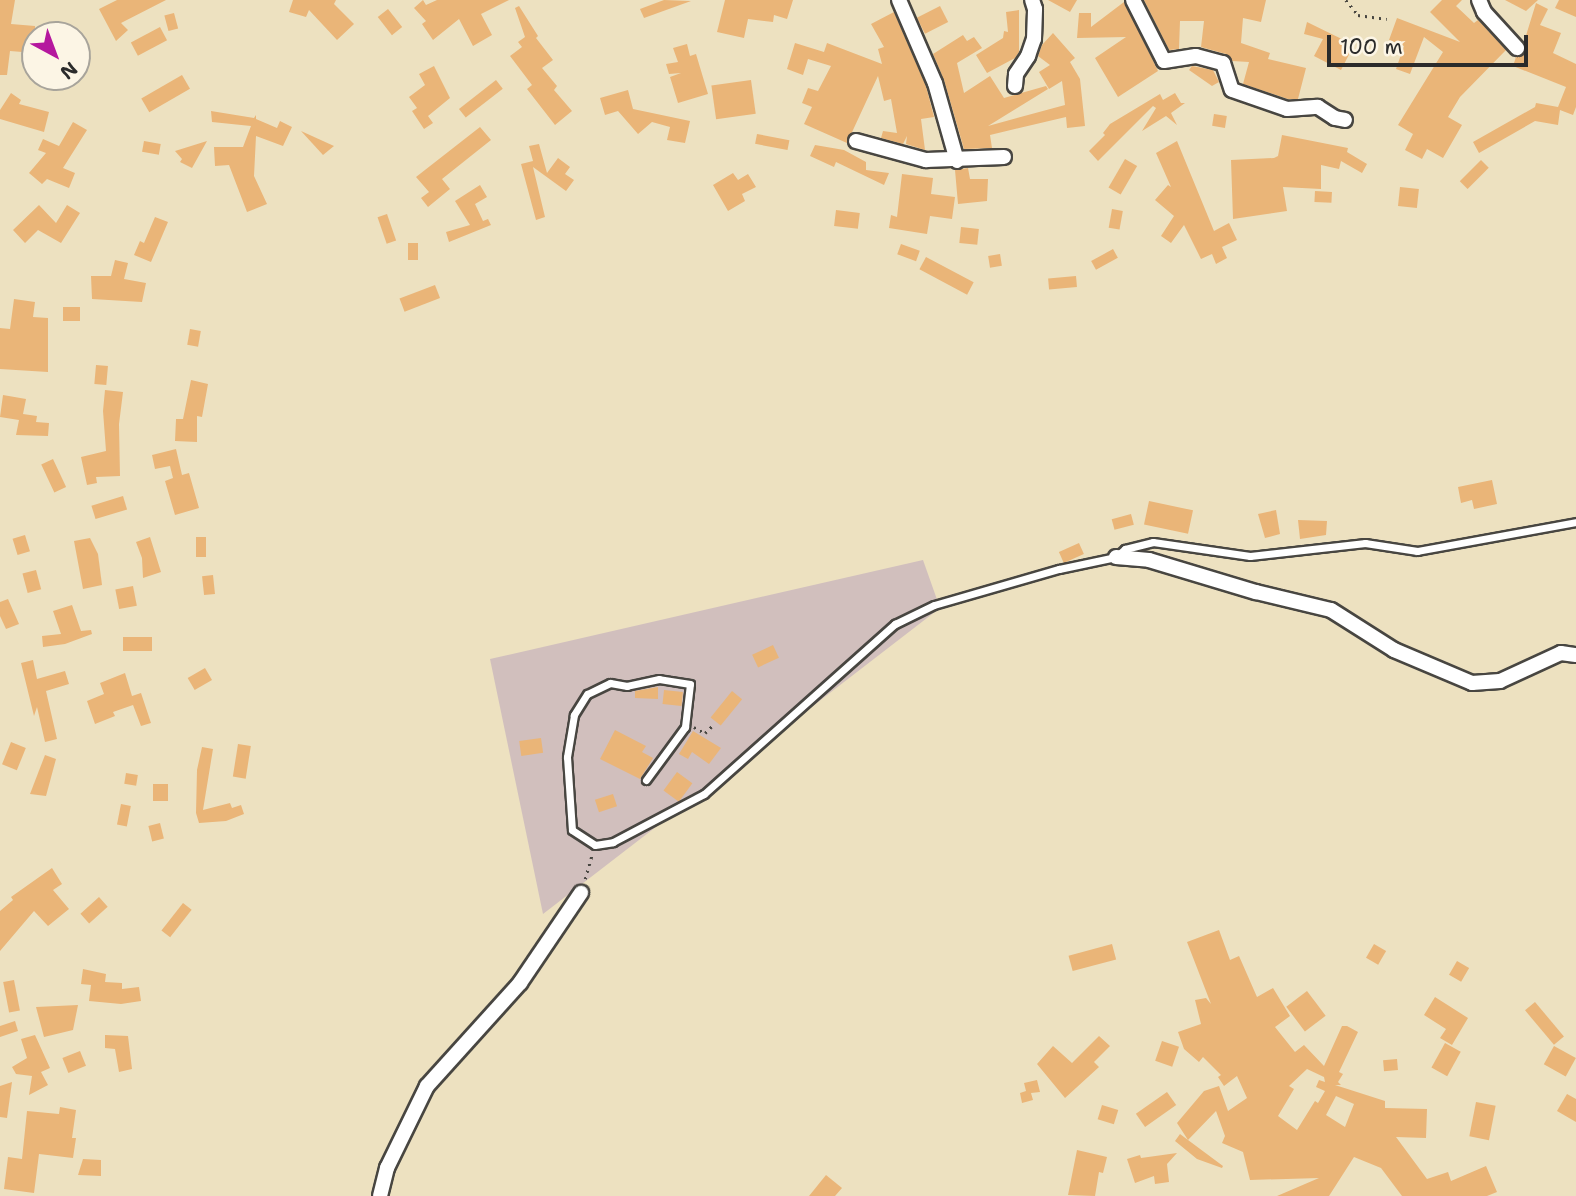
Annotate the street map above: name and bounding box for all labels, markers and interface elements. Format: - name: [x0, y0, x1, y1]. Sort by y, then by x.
- north arrow: [21, 21, 91, 91]
- scale bar: [1331, 21, 1532, 65]
- text: 100 m: [1340, 33, 1403, 61]
- text: N: [55, 56, 83, 85]

